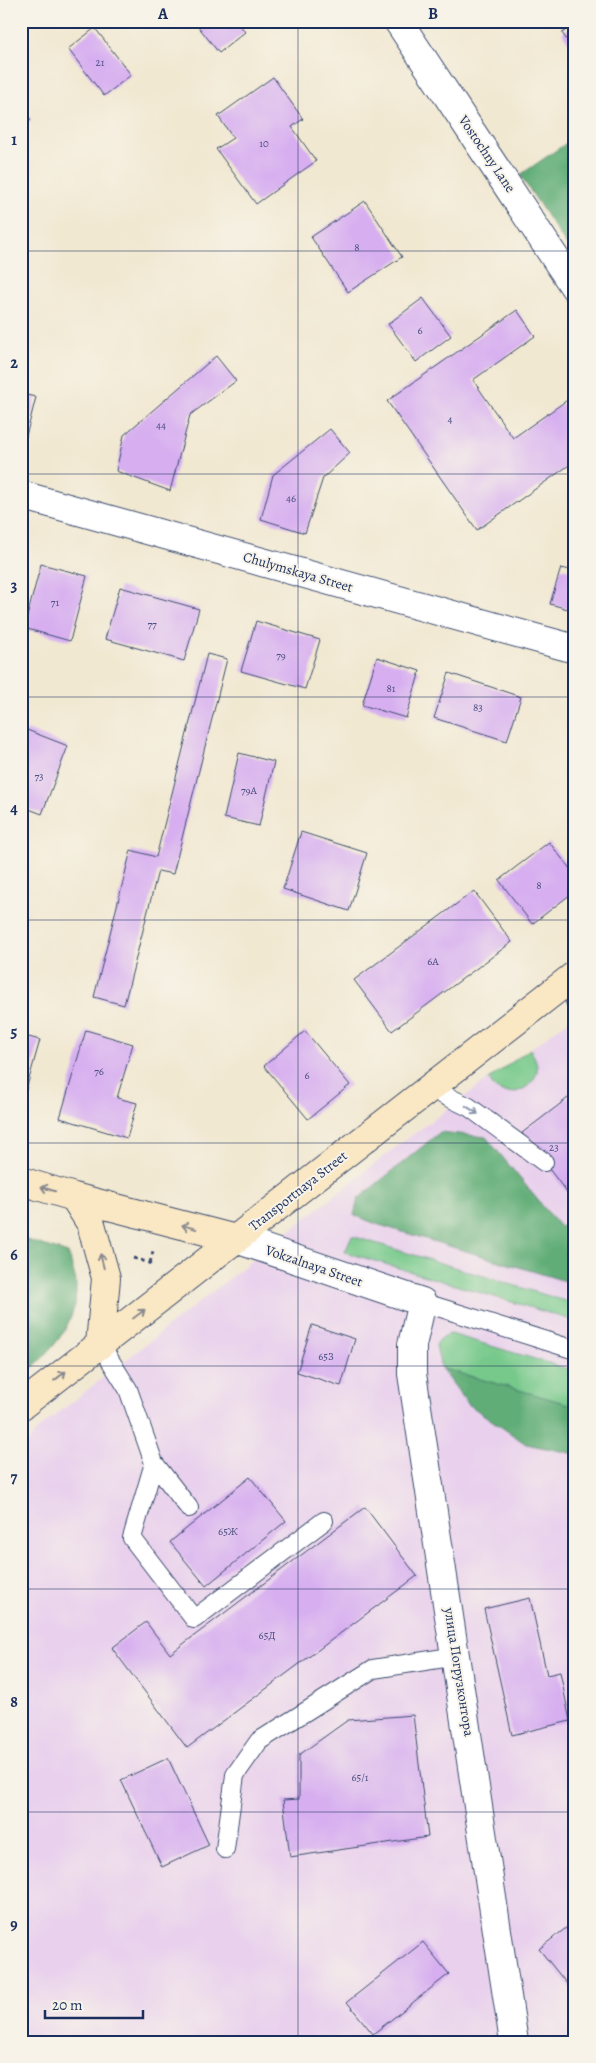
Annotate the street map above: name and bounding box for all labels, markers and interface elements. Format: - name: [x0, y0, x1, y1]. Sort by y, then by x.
- text: A: [157, 3, 169, 25]
- text: B: [428, 3, 438, 25]
- house number: 21: [96, 55, 105, 70]
- street label: Vostochny Lane: [454, 111, 520, 196]
- text: 1: [11, 129, 17, 151]
- house number: 10: [259, 136, 269, 151]
- house number: 8: [354, 240, 360, 255]
- house number: 6: [417, 323, 423, 338]
- text: 2: [10, 352, 18, 374]
- house number: 4: [448, 412, 453, 427]
- house number: 44: [156, 418, 166, 433]
- house number: 46: [286, 491, 296, 506]
- street label: Chulymskaya Street: [241, 547, 355, 597]
- text: 3: [11, 575, 18, 597]
- house number: 71: [51, 595, 59, 610]
- house number: 77: [147, 617, 157, 632]
- house number: 79: [276, 648, 286, 663]
- house number: 81: [386, 681, 396, 696]
- house number: 83: [473, 700, 483, 715]
- house number: 73: [34, 769, 44, 784]
- house number: 79А: [241, 783, 258, 798]
- text: 4: [10, 798, 18, 820]
- house number: 8: [536, 878, 542, 893]
- house number: 6А: [427, 954, 439, 969]
- text: 5: [11, 1021, 18, 1043]
- house number: 76: [94, 1064, 104, 1079]
- house number: 6: [304, 1068, 310, 1083]
- one-way arrow: [465, 1105, 479, 1115]
- house number: 23: [549, 1140, 559, 1155]
- street label: Transportnaya Street: [245, 1146, 352, 1236]
- one-way arrow: [40, 1183, 56, 1193]
- one-way arrow: [182, 1222, 198, 1231]
- street label: Vokzalnaya Street: [262, 1240, 365, 1292]
- text: 6: [10, 1244, 18, 1266]
- one-way arrow: [97, 1253, 106, 1269]
- one-way arrow: [132, 1309, 146, 1319]
- house number: 65З: [318, 1349, 334, 1364]
- one-way arrow: [53, 1370, 66, 1381]
- text: 7: [11, 1467, 18, 1489]
- house number: 65Ж: [218, 1524, 238, 1539]
- street label: улица Погрузконтора: [439, 1605, 479, 1738]
- house number: 65Д: [259, 1628, 275, 1643]
- text: 8: [10, 1691, 18, 1713]
- house number: 65/1: [351, 1770, 369, 1785]
- text: 9: [10, 1914, 18, 1936]
- scale bar: [45, 1988, 142, 2020]
- text: 20 m: [52, 1995, 83, 2015]

